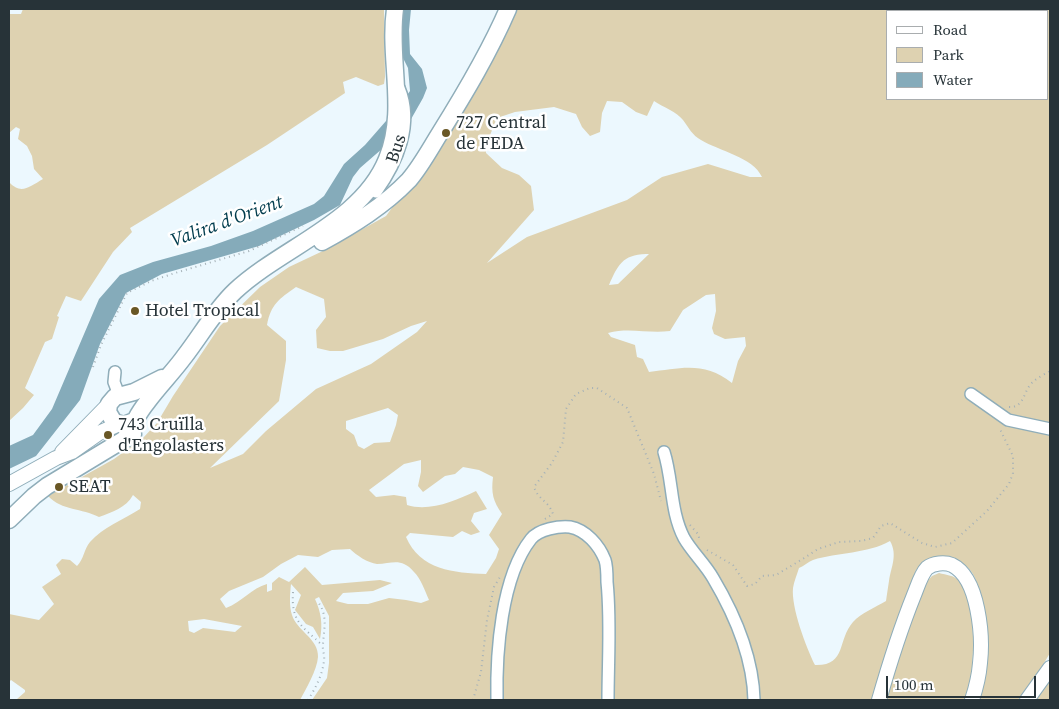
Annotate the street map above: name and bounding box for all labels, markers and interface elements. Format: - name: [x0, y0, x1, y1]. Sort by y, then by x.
- legend: [886, 10, 1049, 100]
- text: Road: [933, 19, 967, 40]
- text: Park: [933, 44, 964, 65]
- text: Water: [933, 69, 973, 90]
- place label: 727 Central de FEDA: [456, 112, 546, 154]
- marker: 727 Central de FEDA: [440, 127, 452, 139]
- street label: Bus: [382, 132, 412, 166]
- water label: Valira d'Orient: [168, 191, 286, 253]
- place label: Hotel Tropical: [145, 300, 260, 322]
- marker: Hotel Tropical: [129, 305, 141, 317]
- place label: 743 Cruïlla d'Engolasters: [118, 414, 224, 456]
- marker: 743 Cruïlla d'Engolasters: [102, 429, 114, 441]
- place label: SEAT: [69, 476, 111, 498]
- marker: SEAT: [53, 481, 65, 493]
- scale bar: [889, 666, 1039, 698]
- text: 100 m: [894, 674, 934, 695]

